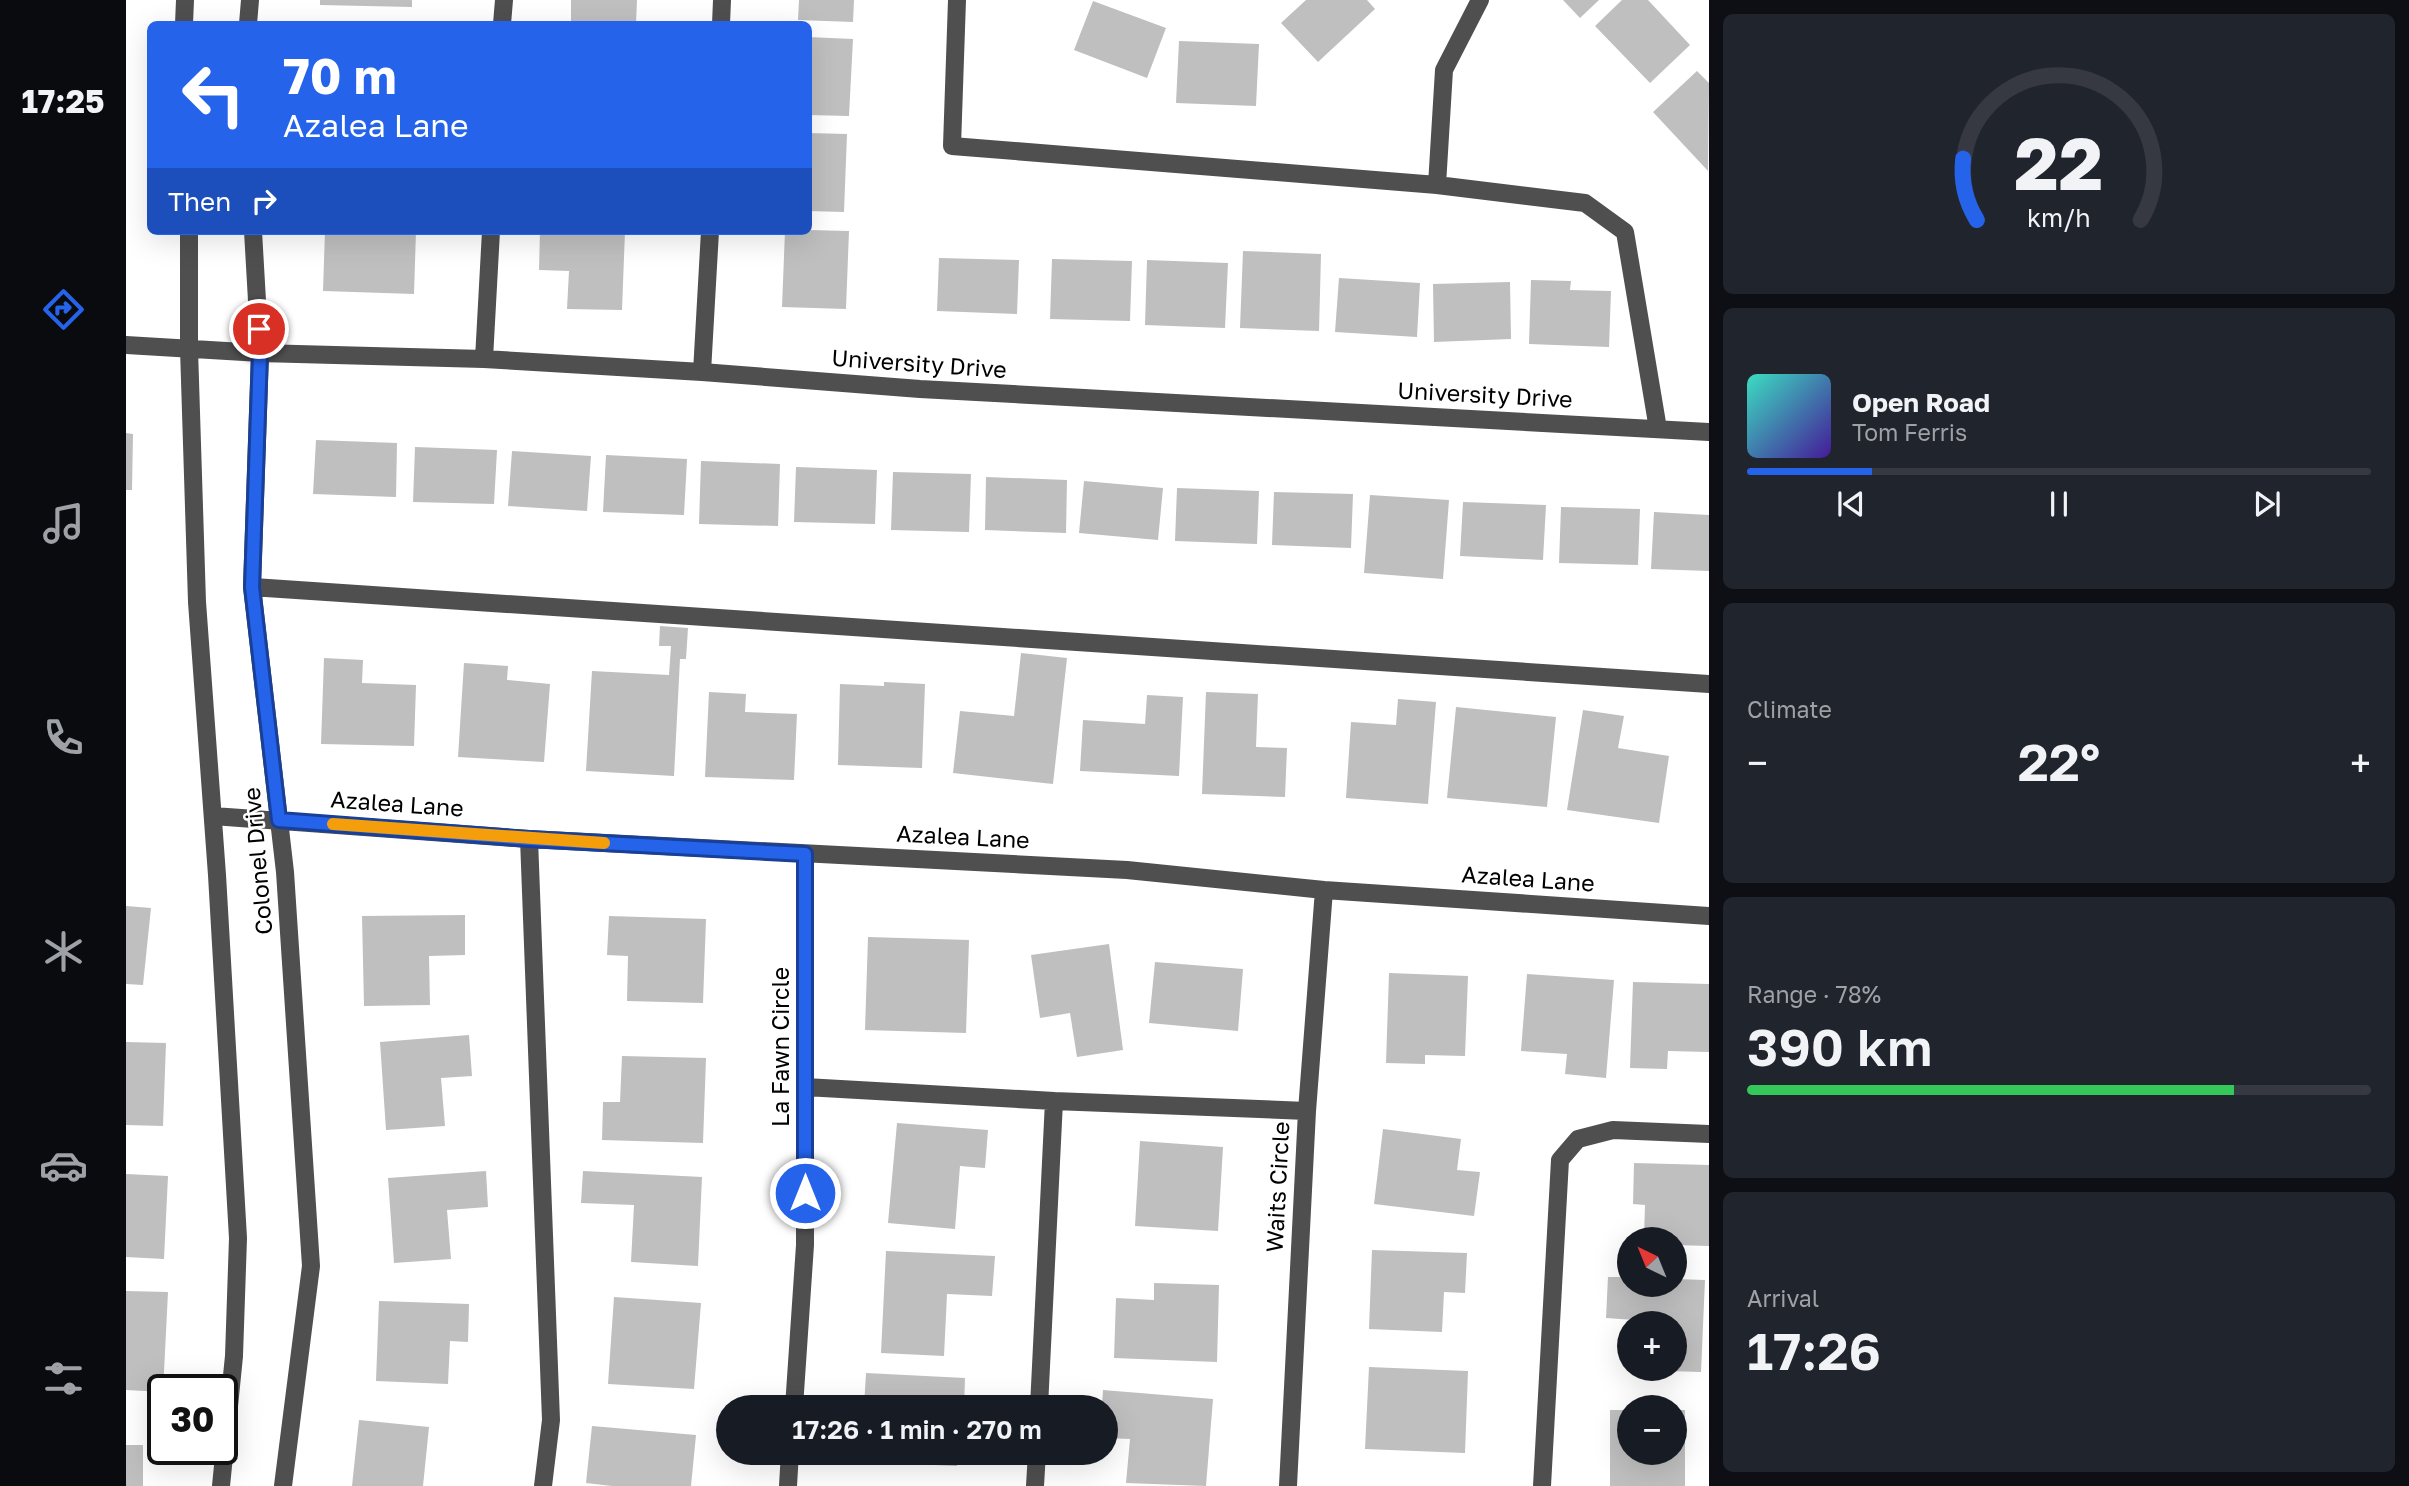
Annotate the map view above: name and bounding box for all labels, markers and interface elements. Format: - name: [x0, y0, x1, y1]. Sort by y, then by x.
- text: 70 m: [283, 46, 397, 105]
- icon: left: [168, 49, 259, 140]
- text: 17:25: [21, 82, 105, 120]
- text: Azalea Lane: [283, 106, 469, 144]
- text: 22: [2015, 120, 2103, 207]
- icon: right: [245, 182, 283, 220]
- text: Then: [168, 186, 231, 217]
- text: km/h: [2027, 202, 2091, 233]
- icon: directions: [39, 285, 88, 334]
- pin: [229, 299, 289, 359]
- icon: arrive: [240, 310, 278, 348]
- street label: University Drive: [831, 343, 1008, 383]
- street label: University Drive: [1397, 375, 1573, 413]
- text: Open Road: [1852, 387, 1990, 418]
- text: Tom Ferris: [1852, 418, 1967, 446]
- icon: previous: [1832, 485, 1870, 523]
- icon: pause: [2040, 485, 2078, 523]
- icon: next: [2248, 485, 2286, 523]
- icon: music: [39, 499, 88, 548]
- text: Climate: [1747, 695, 1832, 723]
- icon: phone: [39, 713, 88, 762]
- text: 22°: [2018, 730, 2100, 792]
- text: −: [1747, 740, 1768, 785]
- text: +: [2350, 740, 2371, 785]
- street label: Azalea Lane: [330, 784, 465, 822]
- street label: Colonel Drive: [237, 786, 277, 936]
- street label: Azalea Lane: [896, 819, 1030, 853]
- street label: Azalea Lane: [1461, 859, 1596, 897]
- icon: climate: [39, 927, 88, 976]
- street label: La Fawn Circle: [766, 967, 794, 1127]
- text: Range · 78%: [1747, 980, 1881, 1008]
- text: 390 km: [1747, 1015, 1932, 1077]
- street label: Waits Circle: [1260, 1121, 1294, 1253]
- icon: car: [39, 1141, 88, 1190]
- position arrow: [768, 1156, 842, 1230]
- north arrow: [1617, 1227, 1687, 1297]
- map controls: [1617, 1227, 1687, 1465]
- text: Arrival: [1747, 1284, 1819, 1312]
- button: +: [1617, 1311, 1687, 1381]
- text: 17:26: [1747, 1319, 1881, 1381]
- icon: filters: [39, 1354, 88, 1403]
- speed limit sign: 30: [147, 1374, 238, 1465]
- button: −: [1617, 1395, 1687, 1465]
- text: 17:26 · 1 min · 270 m: [792, 1414, 1042, 1445]

